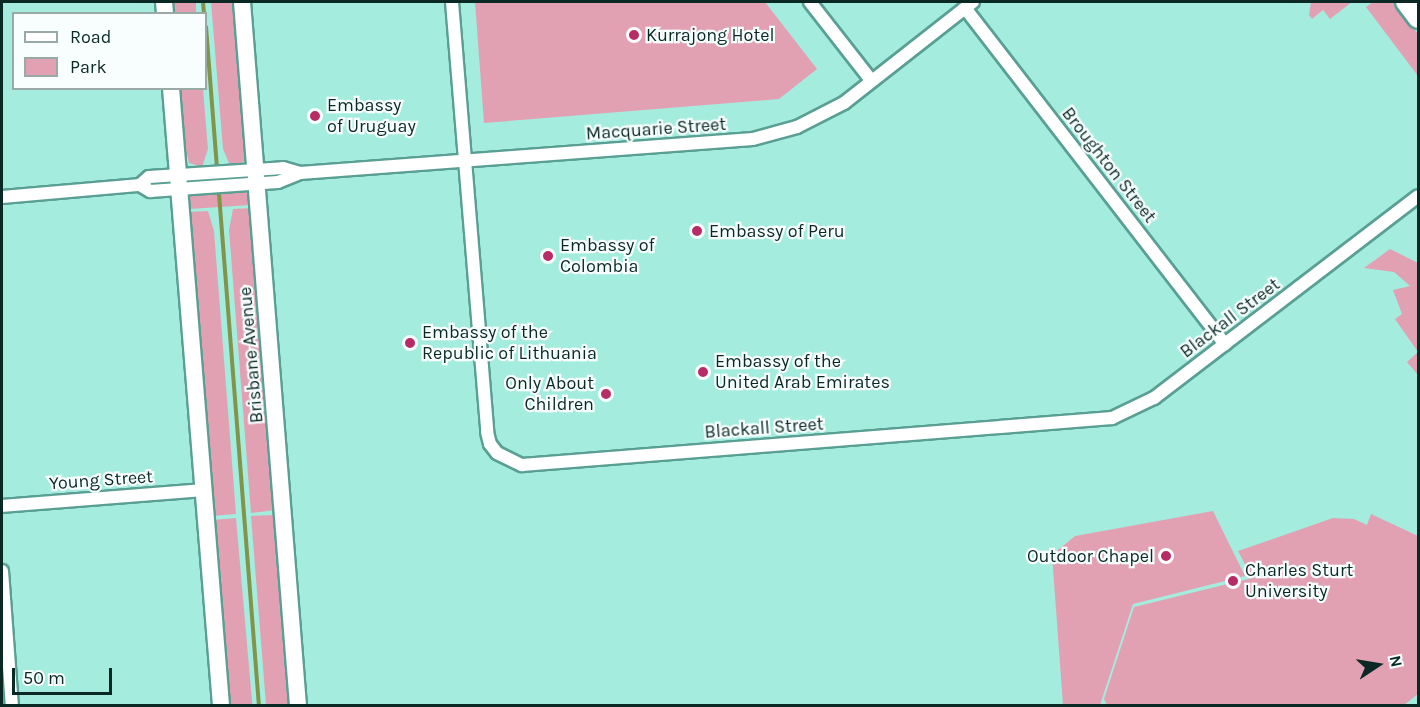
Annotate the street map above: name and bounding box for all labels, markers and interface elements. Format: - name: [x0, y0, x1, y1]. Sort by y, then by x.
- legend: [12, 12, 207, 90]
- place label: Kurrajong Hotel: [646, 24, 774, 46]
- text: Road: [70, 26, 111, 48]
- marker: Kurrajong Hotel: [627, 28, 641, 42]
- text: Park: [70, 56, 107, 78]
- place label: Embassy of Uruguay: [327, 95, 416, 138]
- street label: Broughton Street: [1057, 103, 1161, 227]
- marker: Embassy of Uruguay: [308, 109, 322, 123]
- street label: Macquarie Street: [585, 113, 727, 145]
- place label: Embassy of Peru: [709, 220, 845, 242]
- marker: Embassy of Peru: [690, 224, 704, 238]
- place label: Embassy of Colombia: [560, 235, 655, 278]
- marker: Embassy of Colombia: [541, 249, 555, 263]
- street label: Blackall Street: [1176, 273, 1284, 363]
- street label: Brisbane Avenue: [234, 286, 268, 424]
- place label: Embassy of the Republic of Lithuania: [422, 322, 597, 364]
- marker: Embassy of the Republic of Lithuania: [403, 336, 417, 350]
- place label: Embassy of the United Arab Emirates: [715, 351, 890, 394]
- marker: Embassy of the United Arab Emirates: [696, 365, 710, 379]
- place label: Only About Children: [505, 373, 594, 416]
- marker: Only About Children: [599, 387, 613, 401]
- street label: Blackall Street: [704, 413, 824, 443]
- street label: Young Street: [48, 466, 154, 494]
- place label: Outdoor Chapel: [1027, 545, 1154, 567]
- marker: Outdoor Chapel: [1159, 549, 1173, 563]
- place label: Charles Sturt University: [1245, 560, 1353, 602]
- marker: Charles Sturt University: [1226, 574, 1240, 588]
- north arrow: [1348, 635, 1408, 695]
- text: N: [1386, 654, 1407, 669]
- scale bar: [15, 656, 116, 694]
- text: 50 m: [23, 667, 65, 689]

